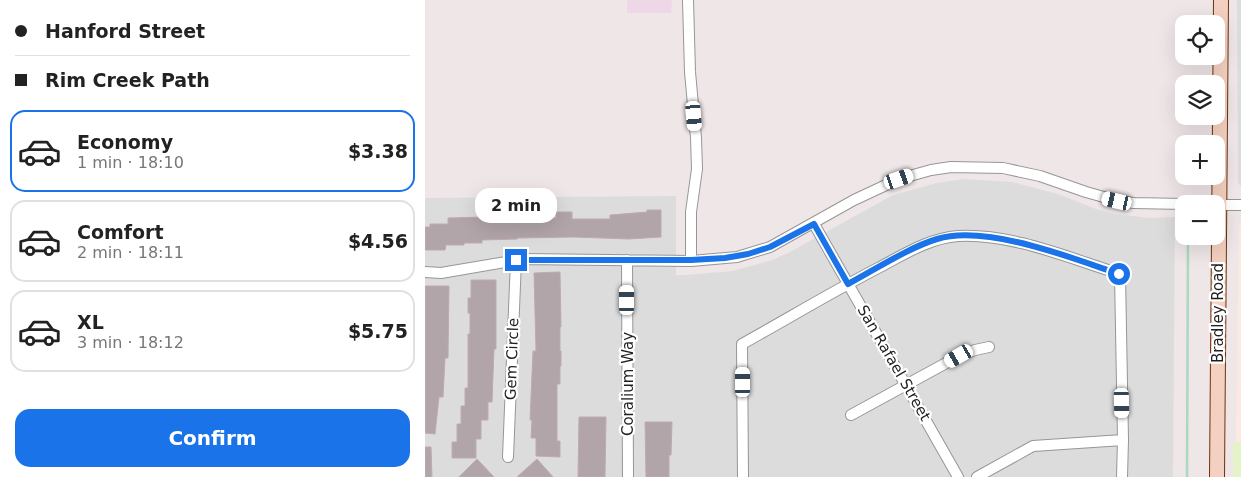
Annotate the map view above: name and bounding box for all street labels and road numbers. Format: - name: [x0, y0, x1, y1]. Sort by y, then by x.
- street label: Bradley Road: [1209, 263, 1227, 363]
- street label: San Rafael Street: [854, 302, 934, 424]
- street label: Gem Circle: [502, 318, 522, 400]
- street label: Coralium Way: [619, 332, 637, 436]

